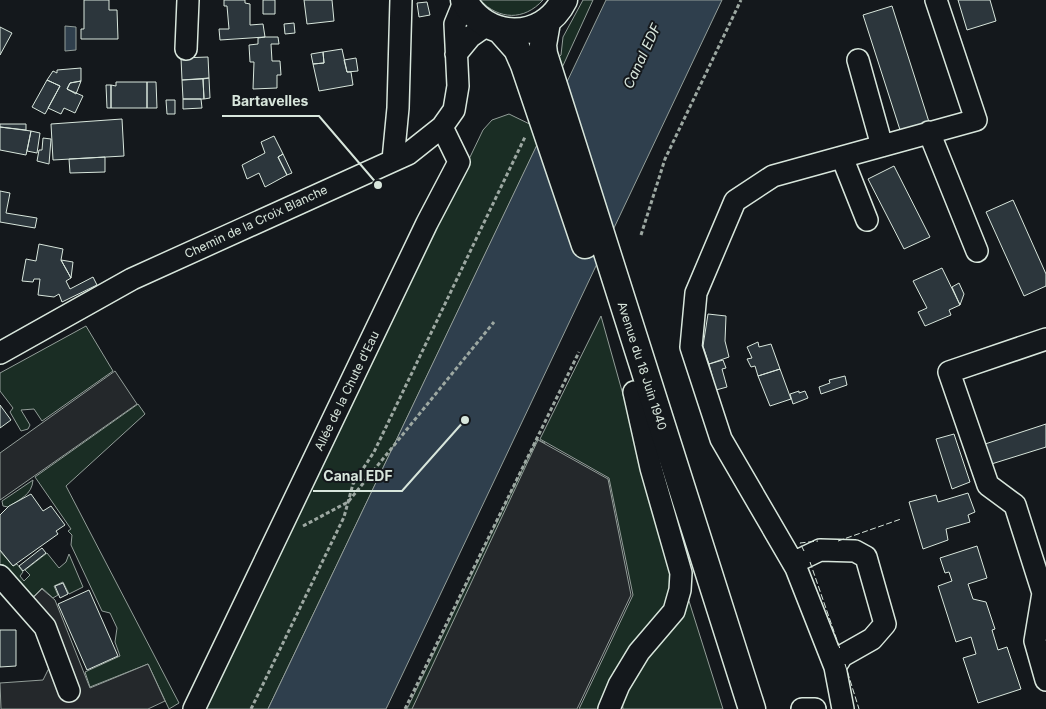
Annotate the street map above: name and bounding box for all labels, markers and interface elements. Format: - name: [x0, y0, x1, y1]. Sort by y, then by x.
- water label: Canal EDF: [619, 20, 664, 91]
- callout: Bartavelles: [222, 87, 319, 116]
- text: Bartavelles: [232, 92, 309, 109]
- street label: Chemin de la Croix Blanche: [182, 182, 330, 261]
- street label: Avenue du 18 Juin 1940: [615, 300, 670, 432]
- street label: Allée de la Chute d'Eau: [311, 328, 382, 453]
- callout: Canal EDF: [313, 462, 402, 491]
- text: Canal EDF: [323, 467, 393, 484]

